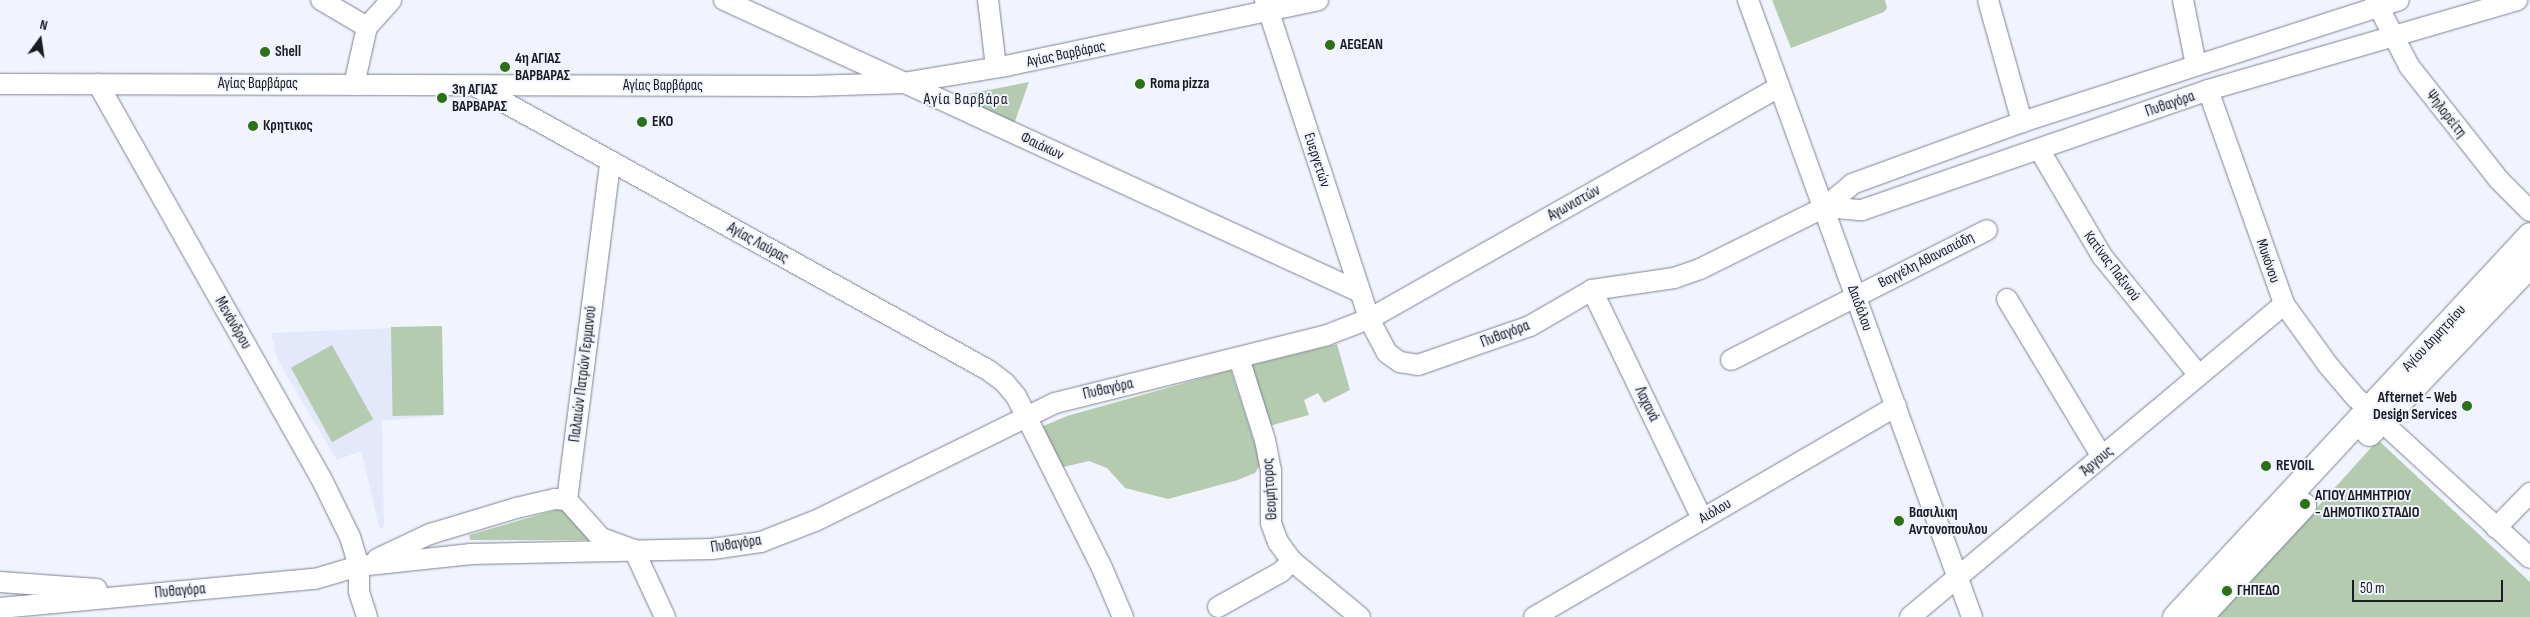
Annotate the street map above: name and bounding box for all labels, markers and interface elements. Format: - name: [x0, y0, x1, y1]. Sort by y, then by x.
- north arrow: [15, 15, 65, 65]
- text: N: [38, 16, 49, 34]
- place label: AEGEAN: [1340, 36, 1383, 54]
- street label: Αγίας Βαρβάρας: [1025, 37, 1107, 71]
- marker: AEGEAN: [1324, 39, 1336, 51]
- place label: Shell: [275, 43, 301, 61]
- marker: Shell: [259, 46, 271, 58]
- place label: 4η ΑΓΙΑΣ ΒΑΡΒΑΡΑΣ: [515, 49, 570, 84]
- marker: 4η ΑΓΙΑΣ ΒΑΡΒΑΡΑΣ: [499, 61, 511, 73]
- street label: Αγίας Βαρβάρας: [218, 75, 298, 93]
- place label: Roma pizza: [1150, 75, 1209, 93]
- street label: Αγίας Βαρβάρας: [623, 77, 703, 95]
- marker: Roma pizza: [1134, 78, 1146, 90]
- place label: 3η ΑΓΙΑΣ ΒΑΡΒΑΡΑΣ: [452, 80, 507, 115]
- street label: Πυθαγόρα: [2143, 87, 2197, 121]
- street label: Ψηλορείτη: [2422, 87, 2470, 141]
- district label: Αγία Βαρβάρα: [922, 90, 1010, 110]
- marker: 3η ΑΓΙΑΣ ΒΑΡΒΑΡΑΣ: [436, 92, 448, 104]
- place label: EKO: [652, 113, 673, 131]
- marker: EKO: [636, 116, 648, 128]
- place label: Κρητικος: [263, 117, 313, 135]
- marker: Κρητικος: [247, 120, 259, 132]
- street label: Φαιάκων: [1017, 128, 1067, 164]
- street label: Ευεργετών: [1300, 130, 1334, 190]
- street label: Αγωνιστών: [1545, 181, 1603, 225]
- street label: Αγίας Λαύρας: [724, 219, 792, 267]
- street label: Κατίνας Παξινού: [2080, 227, 2144, 305]
- street label: Βαγγέλη Αθανασιάδη: [1875, 228, 1977, 292]
- street label: Μυκόνου: [2252, 237, 2284, 285]
- street label: Δαιδάλου: [1843, 283, 1877, 333]
- street label: Μενάνδρου: [211, 294, 255, 352]
- street label: Αγίου Δημητρίου: [2399, 301, 2469, 375]
- street label: Παλαιών Πατρών Γερμανού: [566, 305, 600, 443]
- street label: Πυθαγόρα: [1478, 316, 1532, 352]
- street label: Πυθαγόρα: [1081, 374, 1135, 404]
- street label: Λαχανά: [1631, 384, 1663, 424]
- place label: Afternet - Web Design Services: [2373, 388, 2457, 423]
- marker: Afternet - Web Design Services: [2461, 400, 2473, 412]
- street label: Άργους: [2077, 442, 2117, 480]
- street label: Θεομήτορος: [1259, 457, 1281, 521]
- place label: REVOIL: [2276, 457, 2314, 475]
- marker: REVOIL: [2260, 460, 2272, 472]
- place label: ΑΓΙΟΥ ΔΗΜΗΤΡΙΟΥ - ΔΗΜΟΤΙΚΟ ΣΤΑΔΙΟ: [2315, 486, 2419, 521]
- street label: Αιόλου: [1696, 495, 1734, 527]
- marker: ΑΓΙΟΥ ΔΗΜΗΤΡΙΟΥ - ΔΗΜΟΤΙΚΟ ΣΤΑΔΙΟ: [2299, 498, 2311, 510]
- place label: Βασιλικη Αντονοπουλου: [1909, 503, 1988, 538]
- marker: Βασιλικη Αντονοπουλου: [1893, 515, 1905, 527]
- street label: Πυθαγόρα: [709, 531, 763, 557]
- scale bar: [2355, 570, 2506, 602]
- text: 50 m: [2360, 579, 2385, 598]
- street label: Πυθαγόρα: [154, 580, 206, 602]
- place label: ΓΗΠΕΔΟ: [2237, 582, 2280, 600]
- marker: ΓΗΠΕΔΟ: [2221, 585, 2233, 597]

